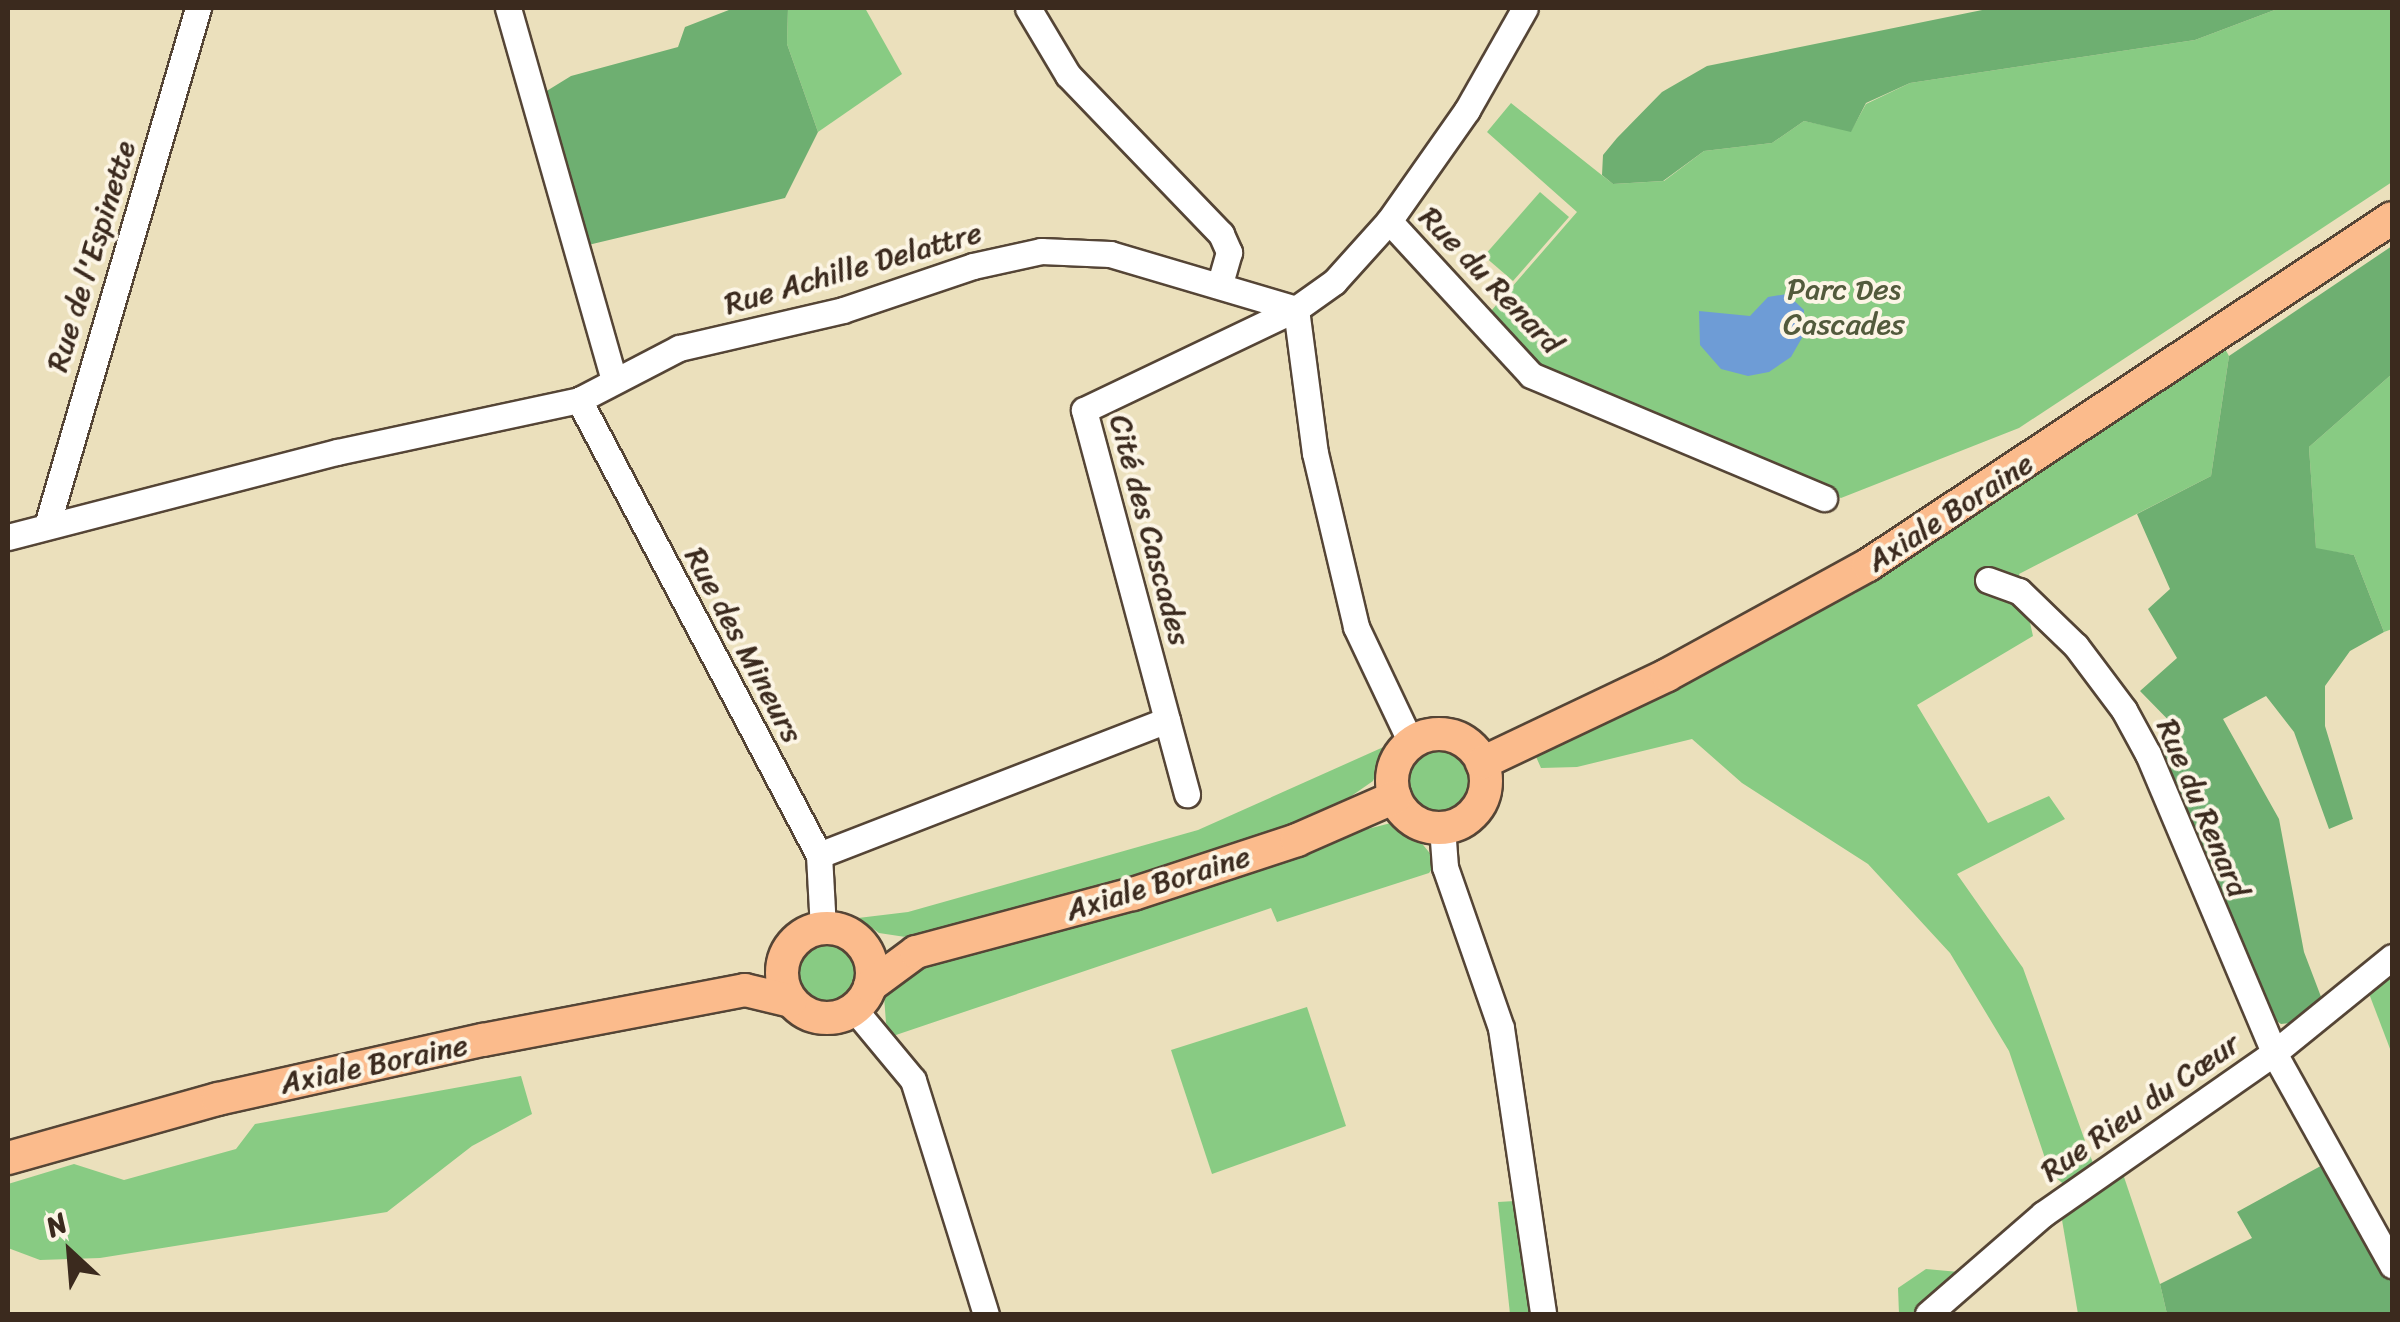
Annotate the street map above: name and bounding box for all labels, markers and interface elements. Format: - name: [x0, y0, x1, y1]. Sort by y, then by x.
- street label: Rue de l'Espinette: [38, 135, 144, 377]
- street label: Rue du Renard: [1412, 199, 1570, 361]
- street label: Rue Achille Delattre: [721, 214, 985, 322]
- park label: Parc Des Cascades: [1783, 271, 1905, 342]
- street label: Cité des Cascades: [1102, 410, 1198, 650]
- street label: Axiale Boraine: [1860, 445, 2040, 579]
- street label: Rue des Mineurs: [678, 541, 810, 749]
- street label: Rue du Renard: [2149, 713, 2257, 903]
- street label: Axiale Boraine: [1062, 838, 1254, 928]
- street label: Rue Rieu du Cœur: [2034, 1025, 2246, 1189]
- street label: Axiale Boraine: [277, 1027, 471, 1101]
- text: N: [37, 1198, 76, 1251]
- north arrow: [20, 1202, 120, 1302]

